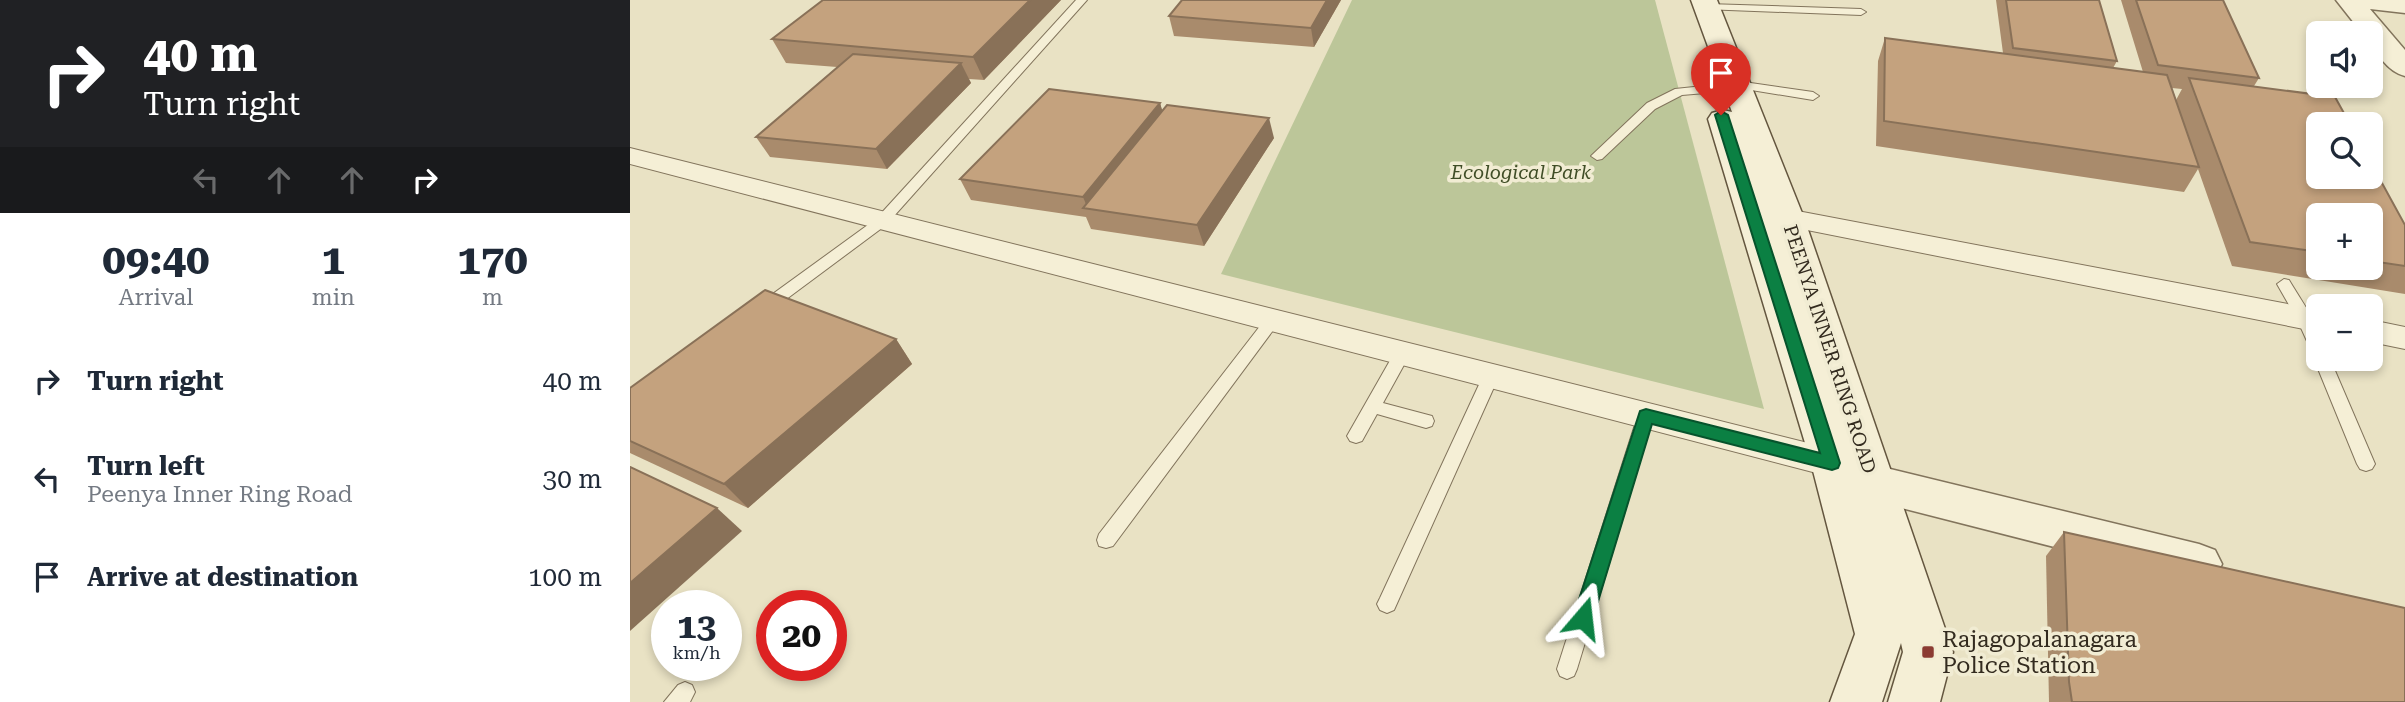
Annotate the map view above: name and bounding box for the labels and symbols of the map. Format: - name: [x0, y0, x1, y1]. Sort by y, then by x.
- pin: [1691, 43, 1751, 115]
- park label: Ecological Park: [1450, 161, 1592, 184]
- street label: PEENYA INNER RING ROAD: [1779, 222, 1881, 476]
- position arrow: [1546, 581, 1620, 655]
- speed limit sign: 20: [756, 590, 847, 681]
- place label: Rajagopalanagara Police Station: [1942, 626, 2138, 679]
- marker: Rajagopalanagara Police Station: [1920, 644, 1936, 660]

